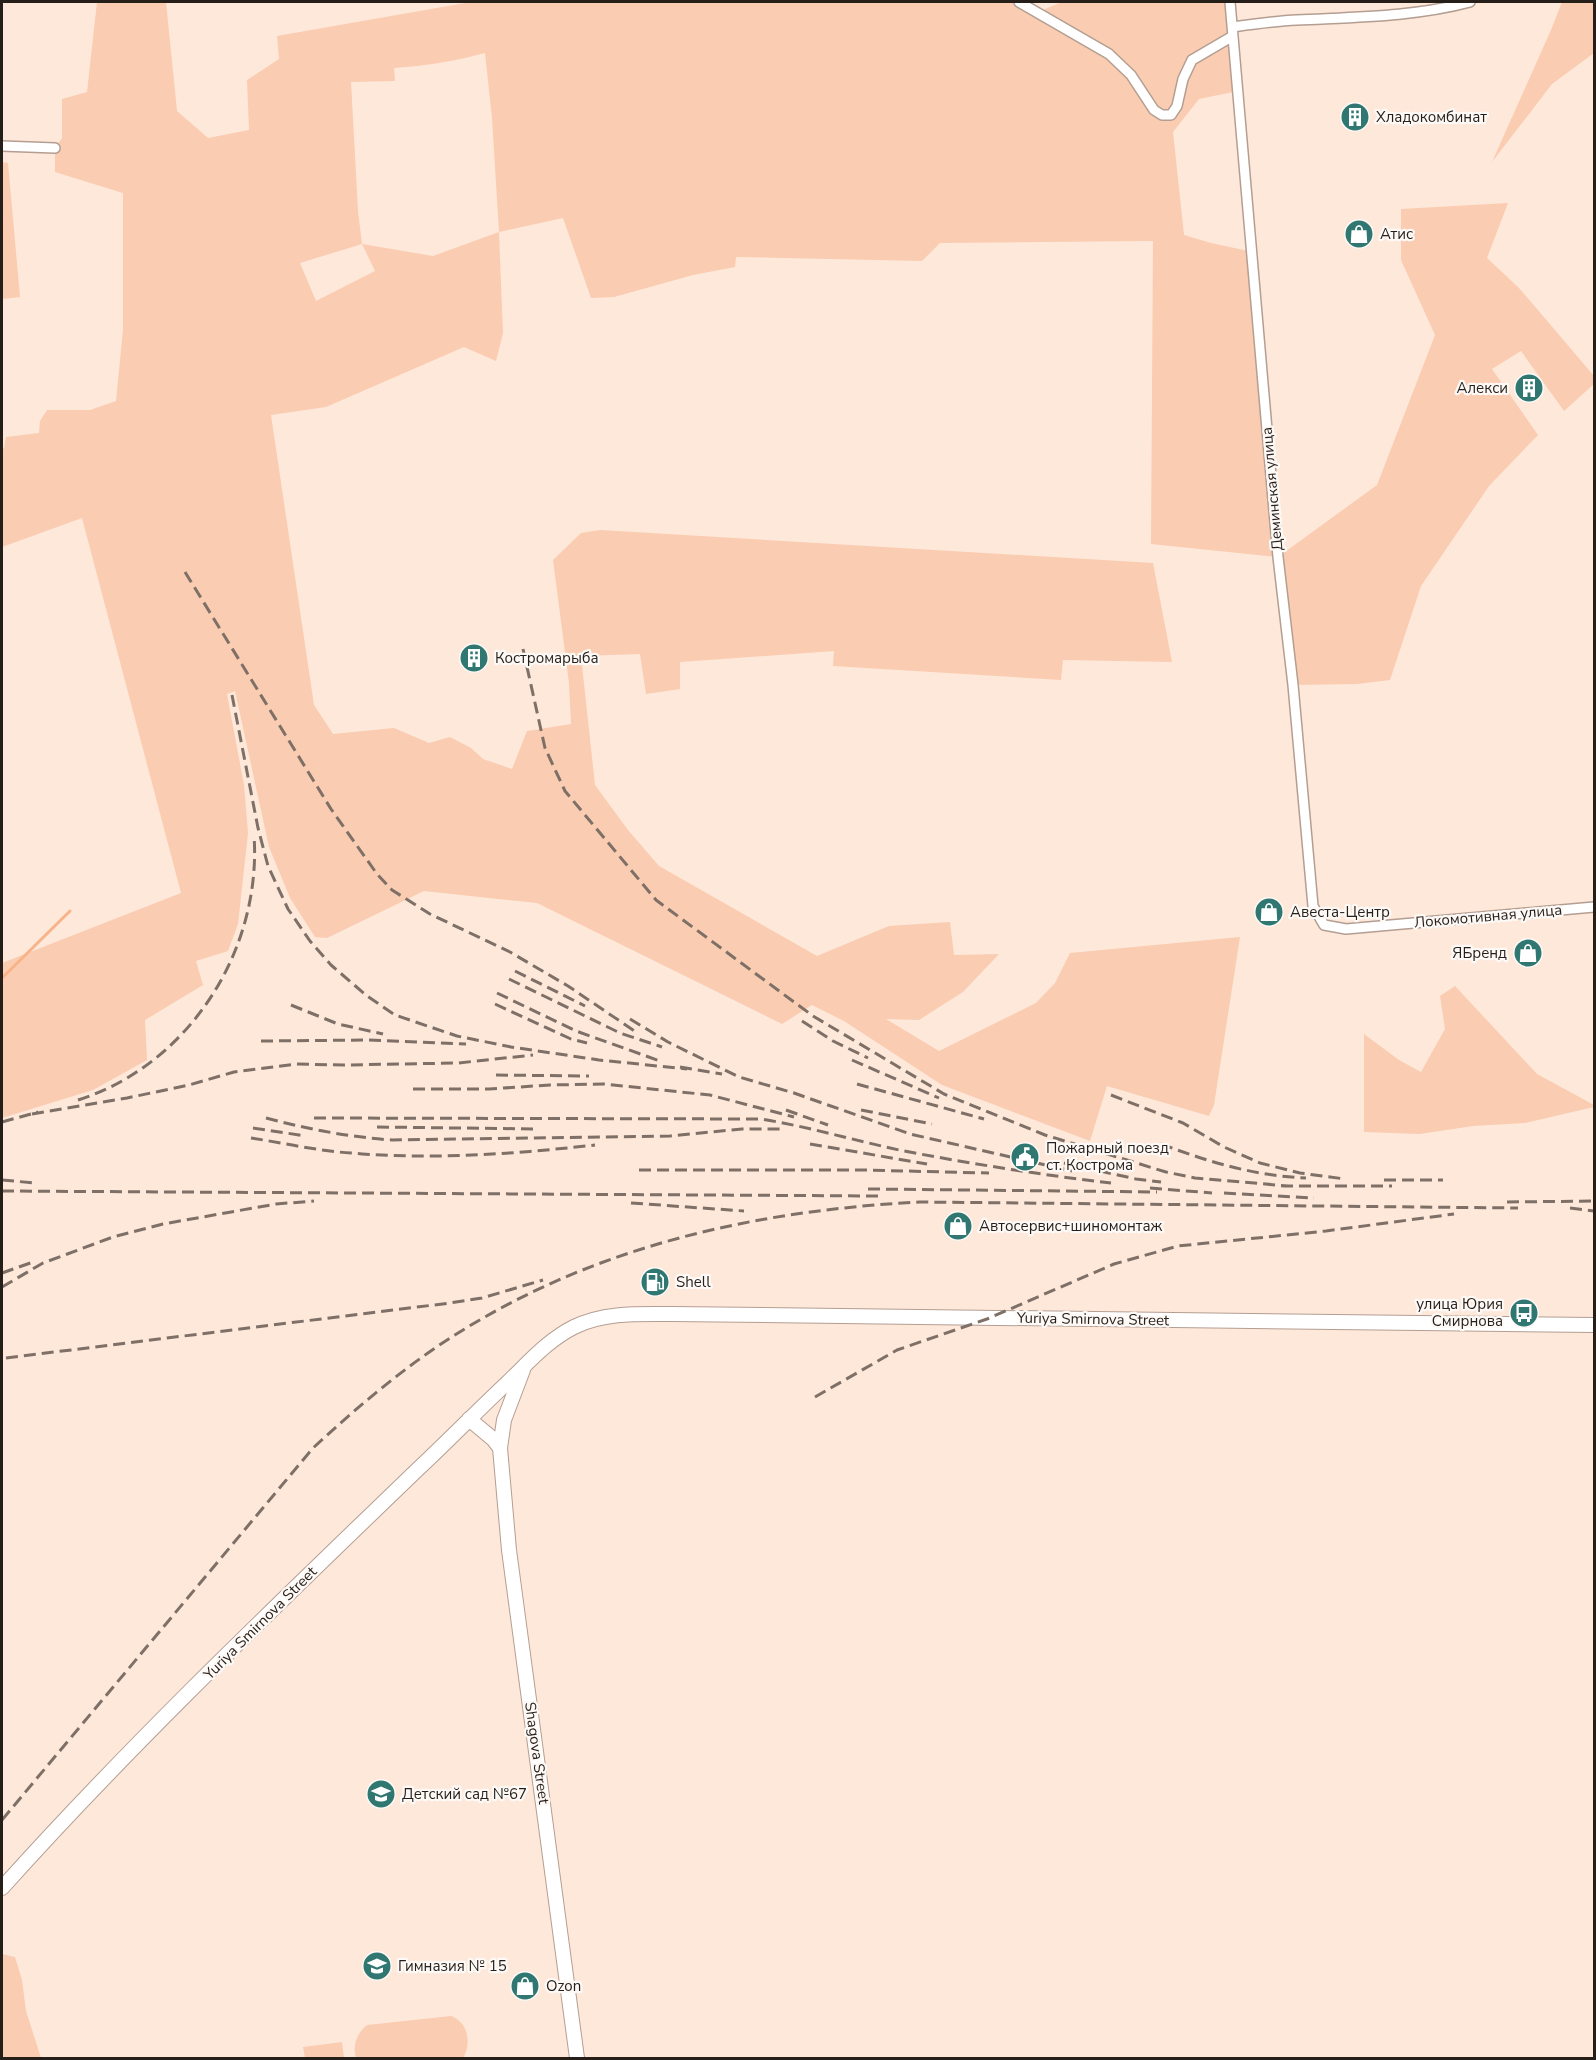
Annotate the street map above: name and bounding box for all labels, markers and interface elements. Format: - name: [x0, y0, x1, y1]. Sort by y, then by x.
- building icon: Хладокомбинат: [1339, 101, 1371, 133]
- place label: Хладокомбинат: [1376, 107, 1487, 127]
- shop icon: Атис: [1343, 218, 1375, 250]
- place label: Атис: [1380, 224, 1413, 244]
- building icon: Алекси: [1513, 372, 1545, 404]
- place label: Алекси: [1457, 378, 1508, 398]
- street label: Деминская улица: [1257, 426, 1287, 552]
- building icon: Костромарыба: [458, 642, 490, 674]
- place label: Костромарыба: [495, 648, 599, 668]
- shop icon: Авеста-Центр: [1253, 896, 1285, 928]
- street label: Локомотивная улица: [1413, 900, 1563, 932]
- place label: Авеста-Центр: [1290, 902, 1390, 922]
- shop icon: ЯБренд: [1512, 937, 1544, 969]
- place label: ЯБренд: [1452, 943, 1507, 963]
- place label: Пожарный поезд ст. Кострома: [1046, 1138, 1169, 1175]
- public building icon: Пожарный поезд ст. Кострома: [1009, 1141, 1041, 1173]
- shop icon: Автосервис+шиномонтаж: [942, 1210, 974, 1242]
- place label: Автосервис+шиномонтаж: [979, 1216, 1163, 1236]
- fuel station icon: Shell: [639, 1266, 671, 1298]
- place label: Shell: [676, 1272, 711, 1292]
- place label: улица Юрия Смирнова: [1416, 1294, 1503, 1331]
- bus stop icon: улица Юрия Смирнова: [1508, 1297, 1540, 1329]
- street label: Yuriya Smirnova Street: [1016, 1308, 1170, 1330]
- street label: Yuriya Smirnova Street: [198, 1562, 321, 1685]
- street label: Shagova Street: [520, 1701, 554, 1806]
- school or university icon: Детский сад №67: [365, 1778, 397, 1810]
- place label: Детский сад №67: [402, 1784, 527, 1804]
- school or university icon: Гимназия № 15: [361, 1950, 393, 1982]
- place label: Гимназия № 15: [398, 1956, 507, 1976]
- shop icon: Ozon: [509, 1970, 541, 2002]
- place label: Ozon: [546, 1976, 581, 1996]

